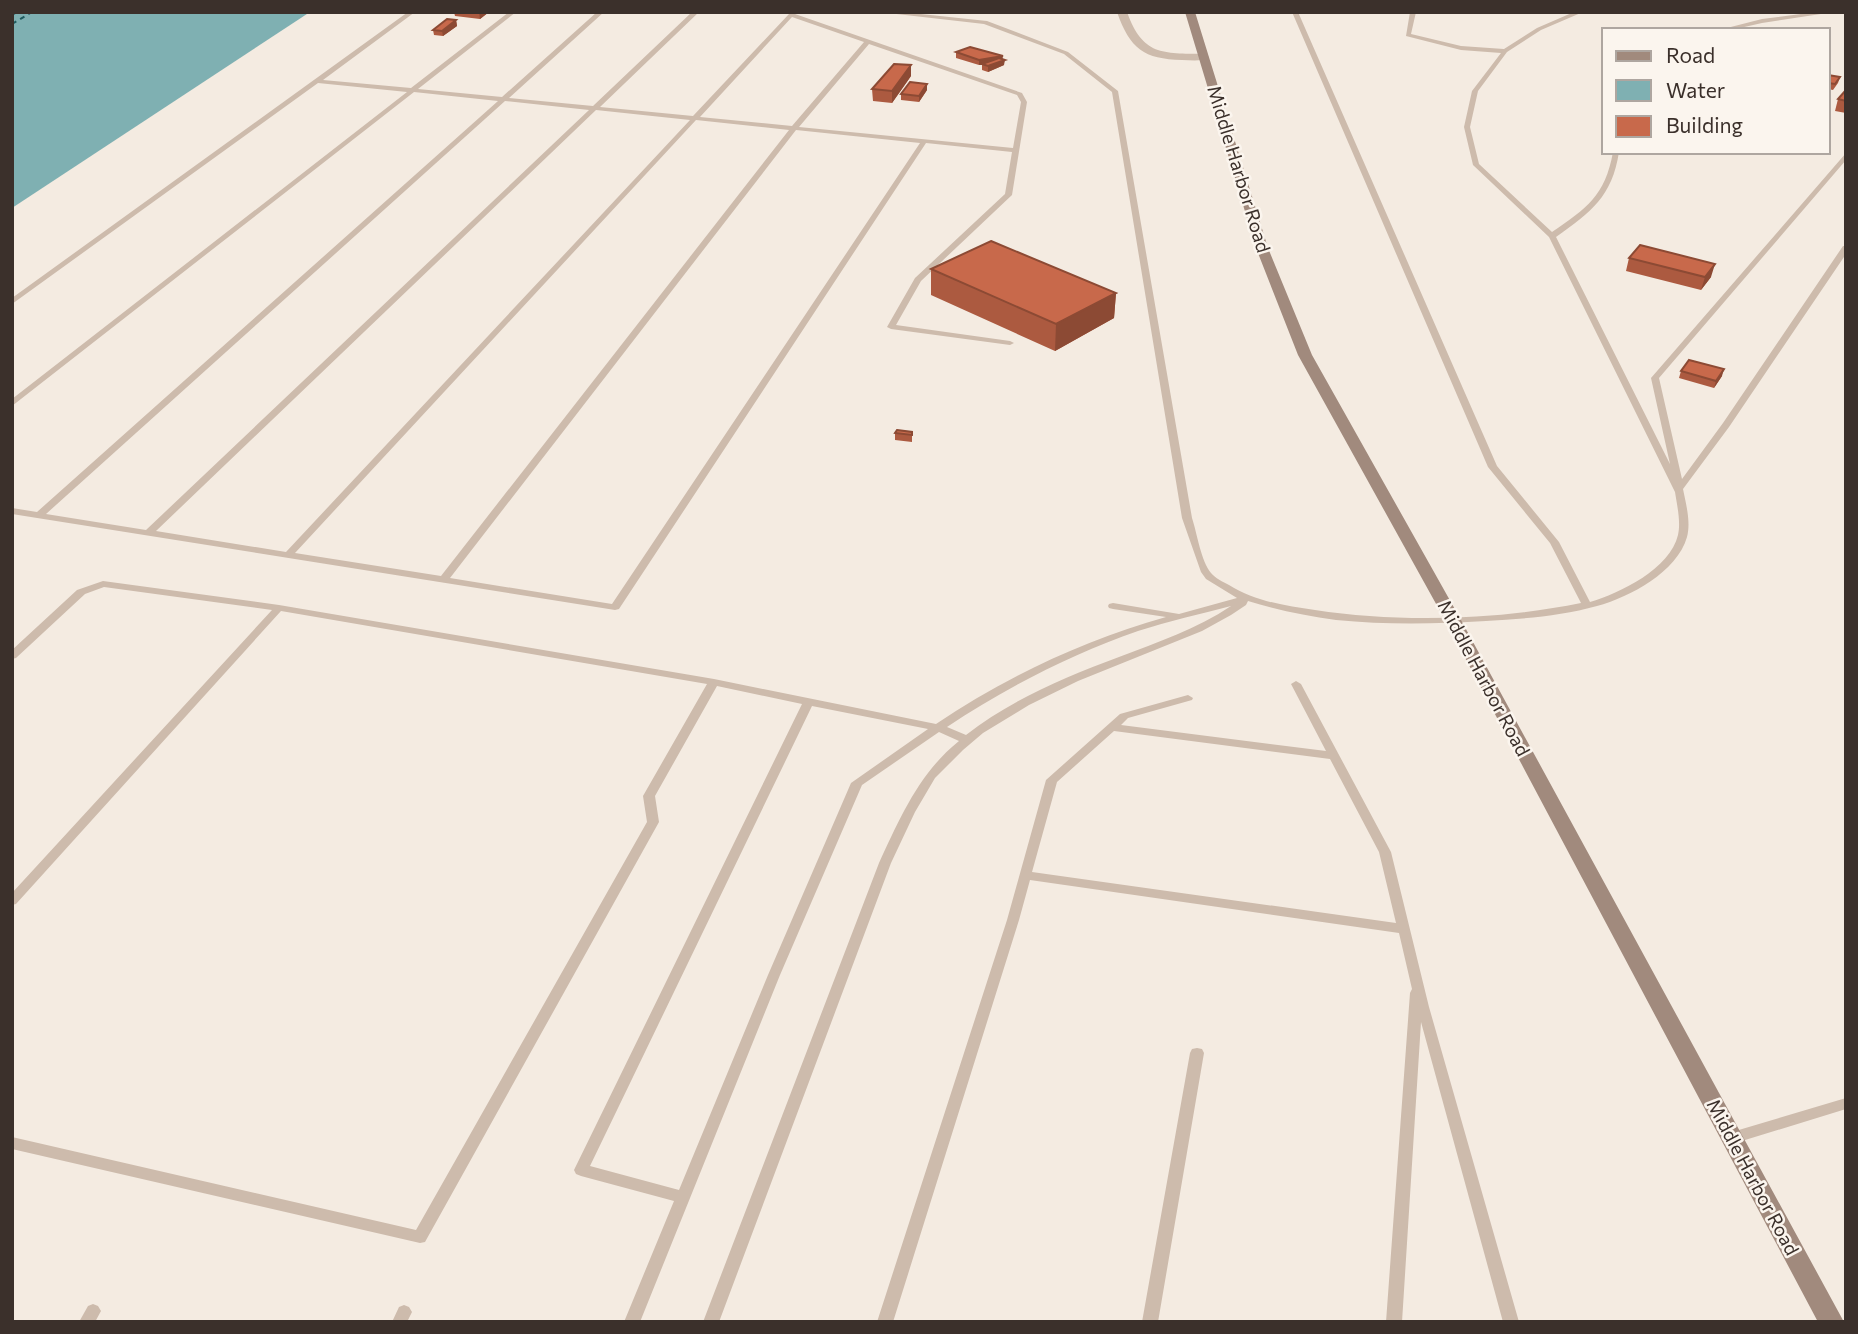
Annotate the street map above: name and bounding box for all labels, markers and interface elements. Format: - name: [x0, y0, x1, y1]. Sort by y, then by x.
- legend: [1602, 28, 1830, 154]
- text: Road: [1666, 42, 1715, 67]
- text: Water: [1666, 77, 1725, 102]
- street label: Middle Harbor Road: [1203, 83, 1276, 255]
- text: Building: [1666, 112, 1743, 137]
- street label: Middle Harbor Road: [1434, 596, 1535, 760]
- street label: Middle Harbor Road: [1703, 1095, 1804, 1259]

